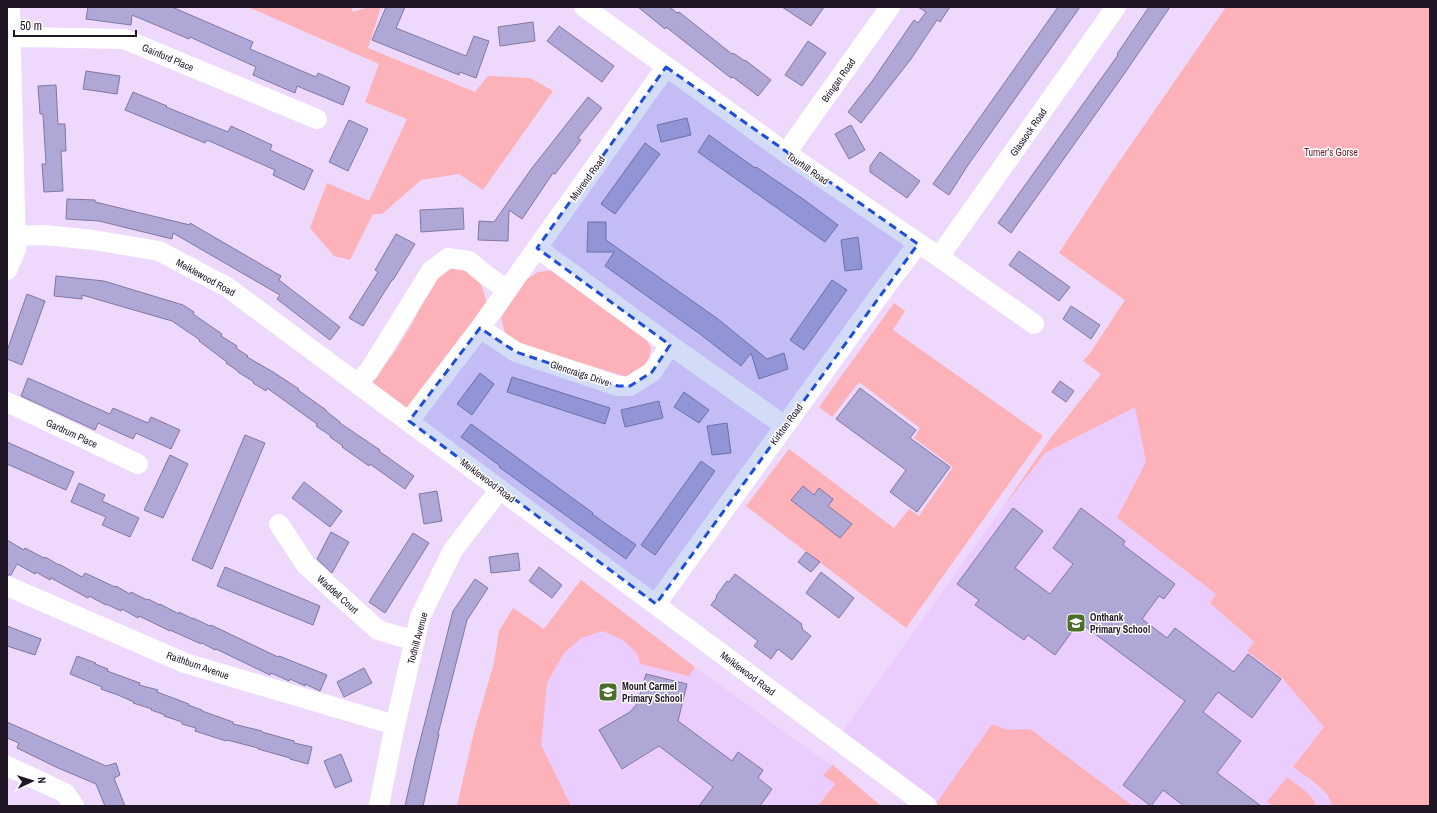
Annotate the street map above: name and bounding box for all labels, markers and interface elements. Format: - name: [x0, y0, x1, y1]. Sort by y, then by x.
- scale bar: [14, 12, 136, 38]
- text: 50 m: [20, 18, 42, 34]
- street label: Gainford Place: [140, 41, 196, 74]
- street label: Bringan Road: [819, 56, 858, 105]
- street label: Glassock Road: [1007, 106, 1050, 159]
- park label: Turner's Gorse: [1304, 146, 1358, 159]
- street label: Tourhill Road: [784, 149, 831, 188]
- street label: Muirend Road: [567, 153, 608, 203]
- street label: Meiklewood Road: [174, 256, 238, 299]
- street label: Glencraigs Drive: [549, 358, 612, 389]
- street label: Kirkton Road: [767, 401, 806, 447]
- street label: Gardrum Place: [44, 416, 100, 451]
- street label: Meiklewood Road: [458, 455, 518, 505]
- street label: Waddell Court: [314, 572, 362, 617]
- street label: Todhill Avenue: [404, 610, 431, 666]
- place label: Onthank Primary School: [1090, 611, 1150, 636]
- school or university icon: Onthank Primary School: [1065, 612, 1087, 634]
- street label: Meiklewood Road: [718, 648, 778, 698]
- street label: Raithburn Avenue: [165, 649, 231, 682]
- place label: Mount Carmel Primary School: [622, 680, 682, 705]
- school or university icon: Mount Carmel Primary School: [597, 681, 619, 703]
- north arrow: [12, 761, 52, 801]
- text: N: [35, 777, 49, 784]

